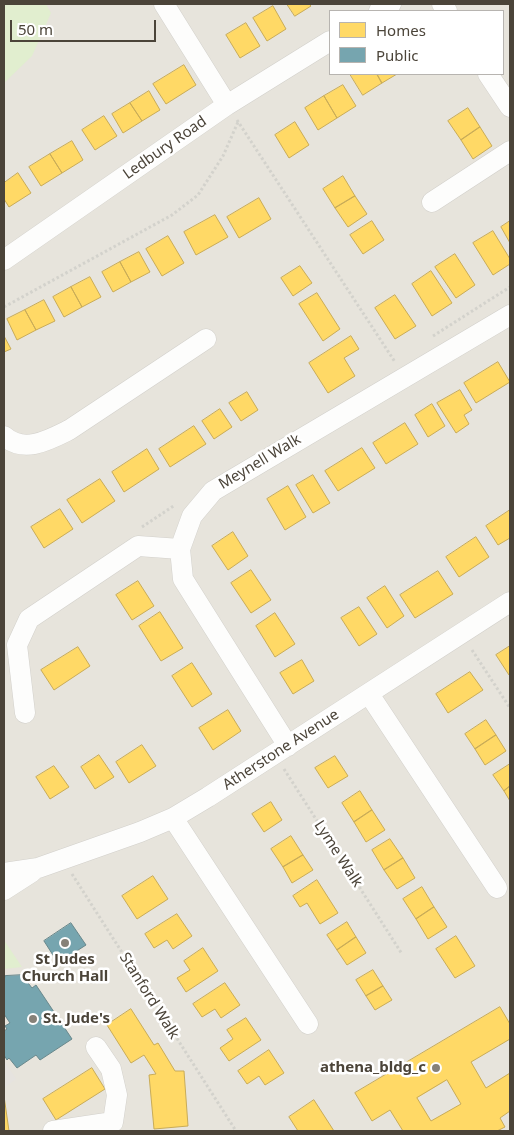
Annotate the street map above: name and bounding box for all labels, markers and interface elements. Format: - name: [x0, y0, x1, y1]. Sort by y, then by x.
- scale bar: [12, 10, 159, 42]
- legend: [329, 10, 504, 75]
- text: 50 m: [18, 19, 53, 39]
- text: Homes: [376, 20, 426, 40]
- text: Public: [376, 45, 419, 65]
- street label: Ledbury Road: [120, 113, 210, 183]
- street label: Meynell Walk: [216, 430, 304, 494]
- street label: Atherstone Avenue: [220, 706, 342, 794]
- street label: Lyme Walk: [310, 817, 366, 891]
- marker: St Judes Church Hall: [59, 937, 71, 949]
- street label: Stanford Walk: [115, 949, 183, 1043]
- place label: St Judes Church Hall: [22, 951, 108, 986]
- place label: St. Jude's: [43, 1010, 110, 1028]
- marker: St. Jude's: [27, 1013, 39, 1025]
- place label: athena_bldg_c: [320, 1059, 426, 1077]
- marker: athena_bldg_c: [430, 1062, 442, 1074]

